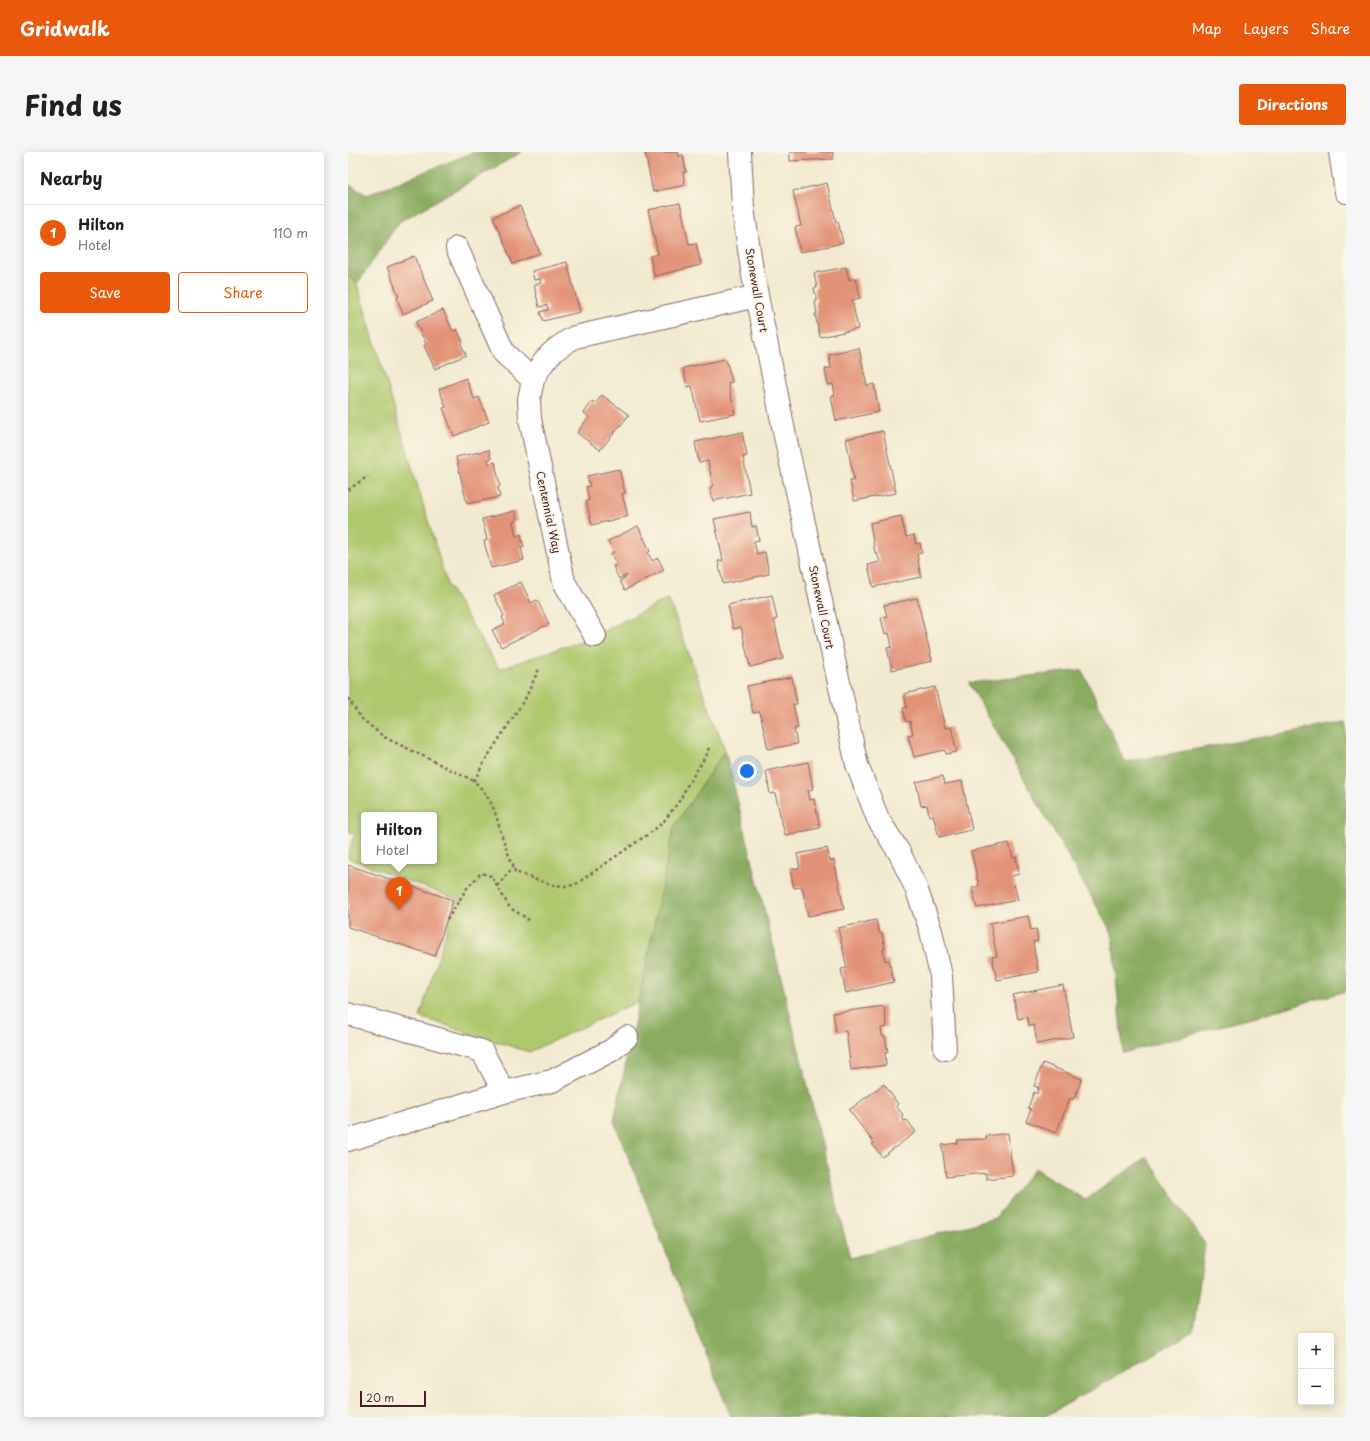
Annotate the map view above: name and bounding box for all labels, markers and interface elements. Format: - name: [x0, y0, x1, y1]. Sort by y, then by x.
- text: Gridwalk: [20, 14, 110, 42]
- text: Map: [1192, 18, 1222, 39]
- text: Layers: [1244, 18, 1289, 39]
- text: Share: [1311, 18, 1350, 39]
- text: Find us: [24, 83, 122, 126]
- button: Directions: [1239, 84, 1346, 125]
- text: Nearby: [40, 165, 102, 191]
- text: Hilton: [78, 212, 124, 235]
- text: 1: [50, 223, 56, 242]
- text: 110 m: [273, 223, 308, 242]
- text: Hotel: [78, 235, 111, 254]
- street label: Stonewall Court: [741, 246, 773, 334]
- button: Save: [40, 272, 170, 313]
- button: Share: [178, 272, 308, 313]
- street label: Centennial Way: [532, 469, 566, 555]
- street label: Stonewall Court: [805, 563, 839, 651]
- your location: [737, 761, 757, 781]
- popup: [361, 812, 437, 864]
- text: Hilton: [376, 817, 422, 840]
- text: Hotel: [376, 840, 409, 859]
- pin: 1: [386, 877, 412, 910]
- map controls: [1298, 1333, 1334, 1405]
- button: +: [1298, 1333, 1334, 1369]
- button: −: [1298, 1369, 1334, 1405]
- scale bar: [360, 1389, 426, 1408]
- text: 20 m: [366, 1389, 394, 1406]

